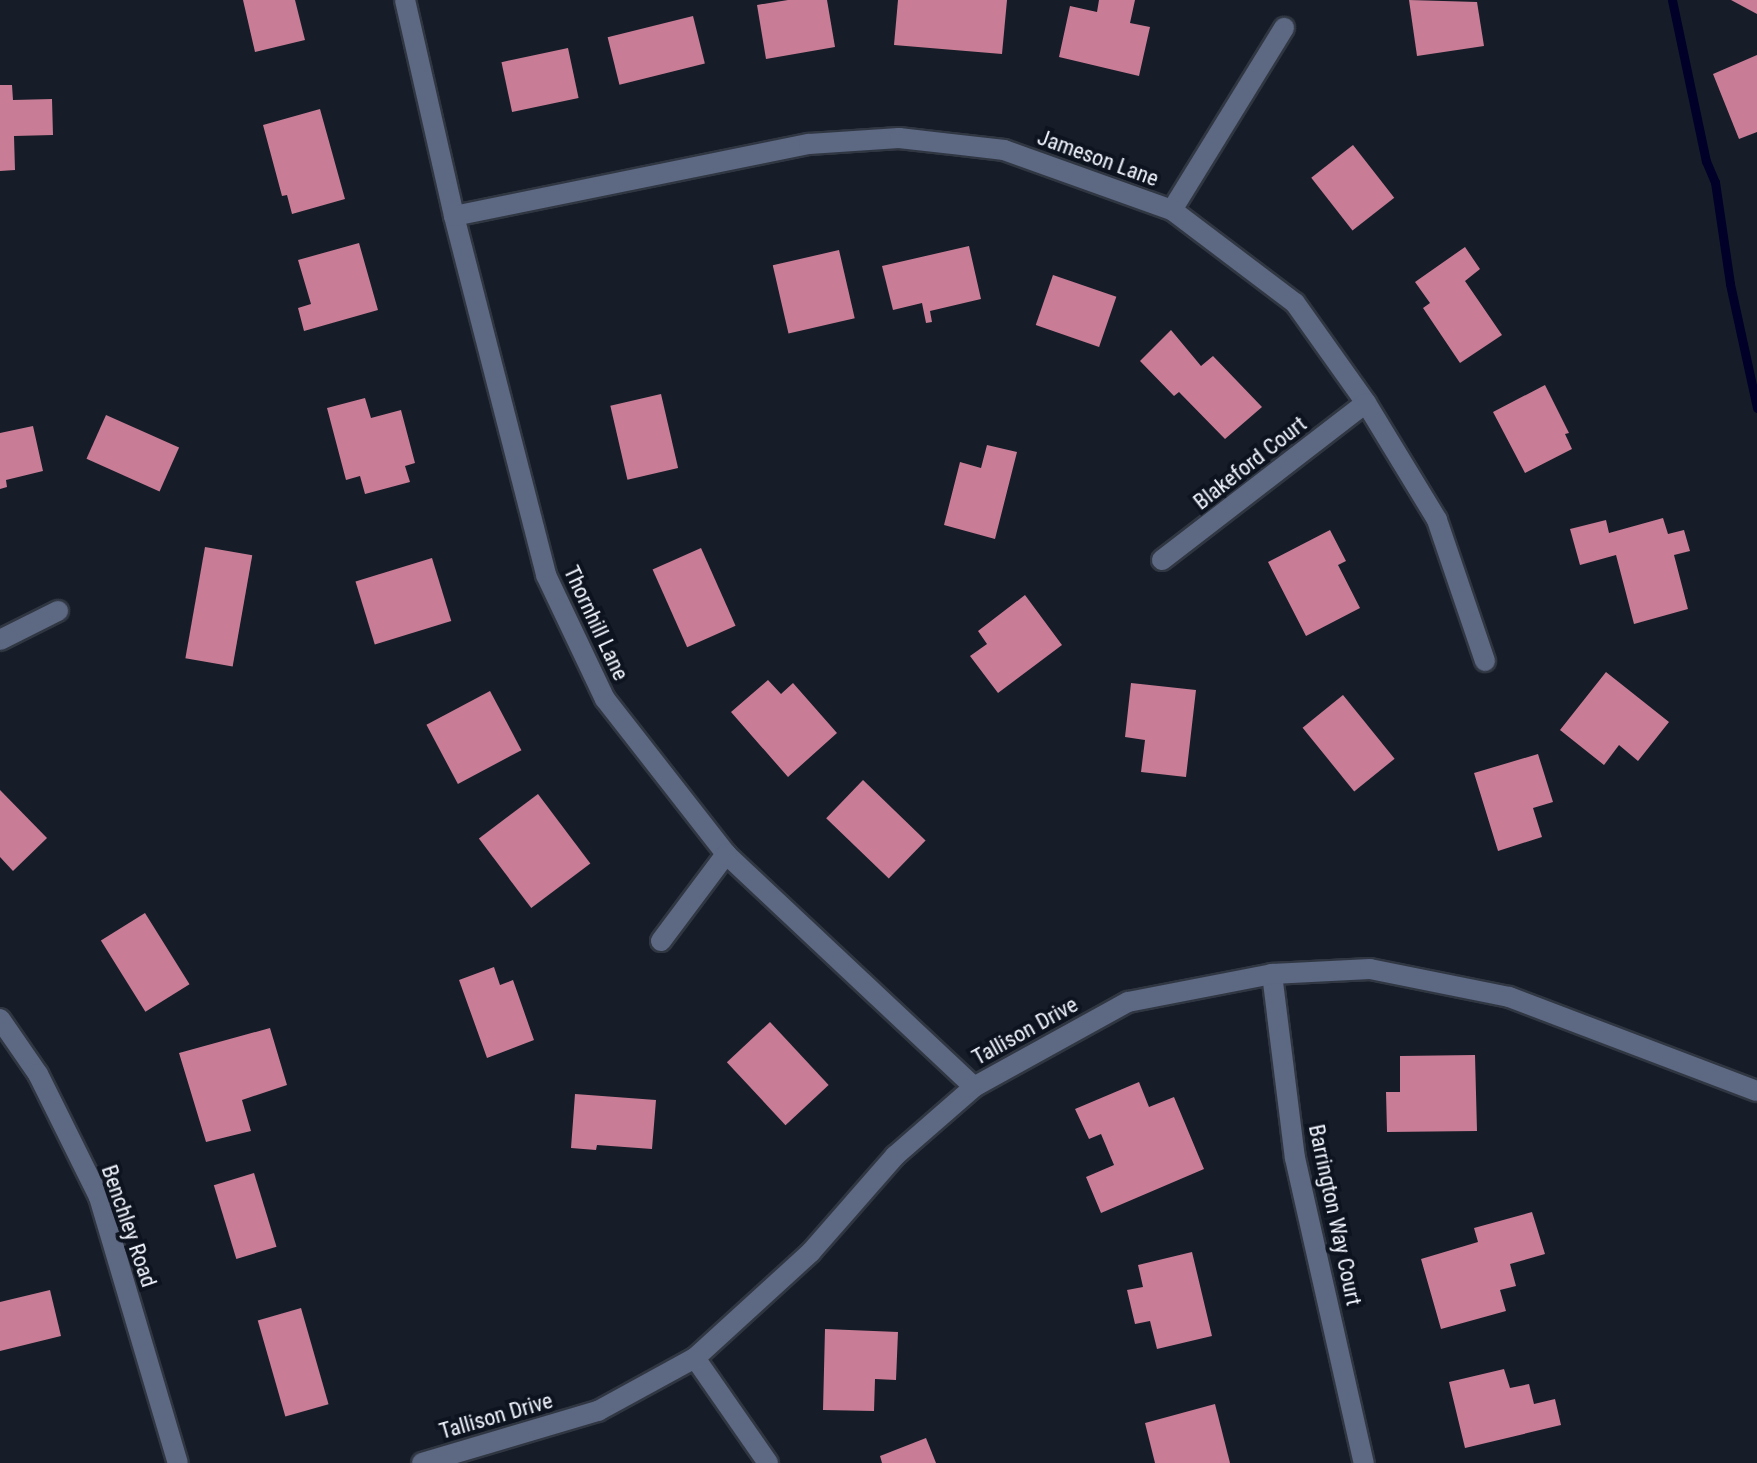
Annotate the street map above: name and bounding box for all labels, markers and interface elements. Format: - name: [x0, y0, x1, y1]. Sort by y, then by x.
- street label: Jameson Lane: [1034, 124, 1162, 192]
- street label: Blakeford Court: [1188, 411, 1312, 515]
- street label: Thornhill Lane: [558, 562, 634, 684]
- street label: Tallison Drive: [968, 991, 1082, 1071]
- street label: Barrington Way Court: [1303, 1122, 1367, 1308]
- street label: Benchley Road: [96, 1161, 162, 1291]
- street label: Tallison Drive: [436, 1387, 556, 1445]

